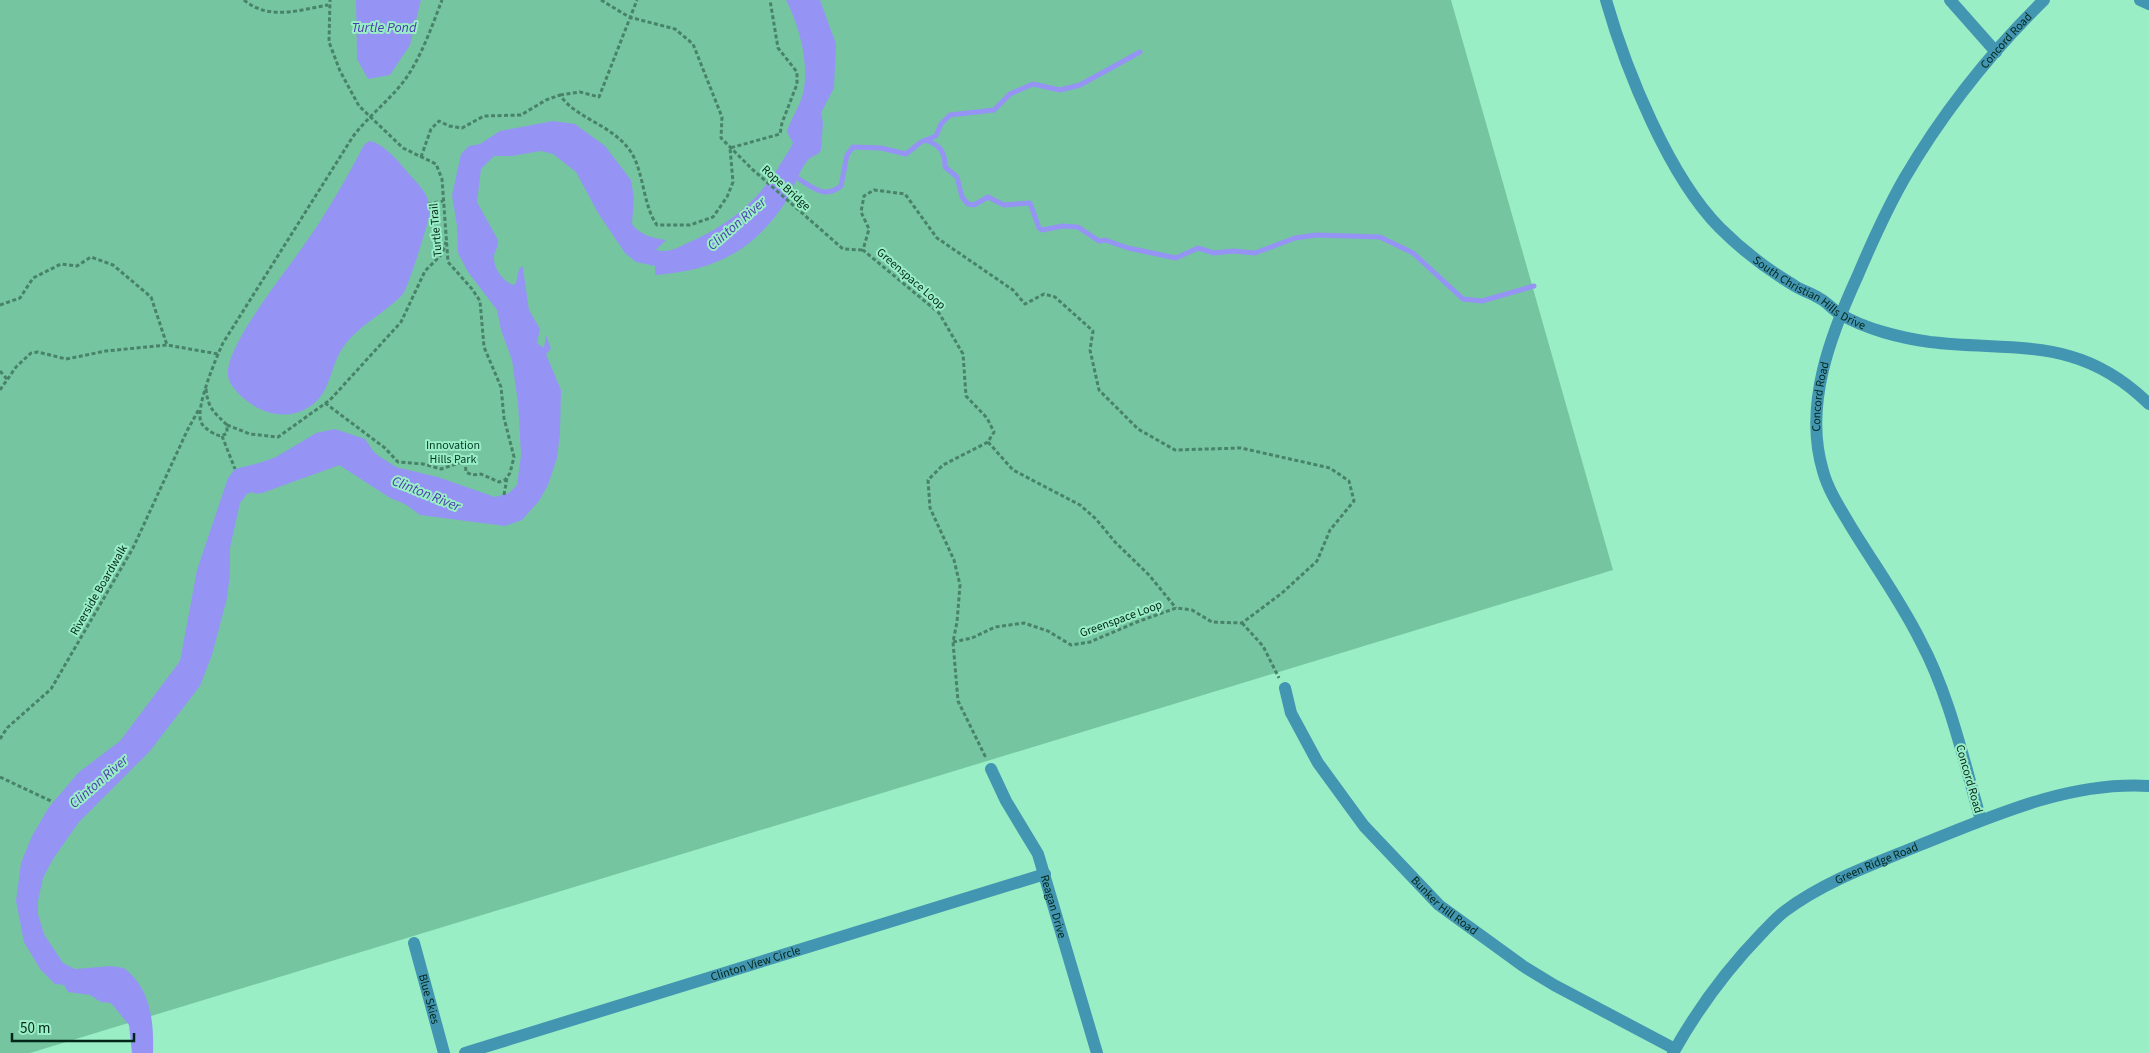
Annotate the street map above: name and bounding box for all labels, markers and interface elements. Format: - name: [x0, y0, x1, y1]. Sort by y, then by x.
- street label: Concord Road: [1976, 9, 2036, 72]
- water label: Turtle Pond: [352, 18, 417, 38]
- street label: Rope Bridge: [758, 161, 814, 215]
- water label: Clinton River: [703, 192, 772, 255]
- street label: Turtle Trail: [425, 202, 447, 258]
- street label: Greenspace Loop: [873, 244, 949, 314]
- street label: South Christian Hills Drive: [1749, 252, 1868, 334]
- street label: Concord Road: [1808, 360, 1833, 432]
- park label: Innovation Hills Park: [426, 437, 480, 468]
- water label: Clinton River: [389, 471, 464, 517]
- street label: Riverside Boardwalk: [66, 541, 132, 638]
- street label: Greenspace Loop: [1077, 596, 1165, 642]
- street label: Concord Road: [1951, 743, 1987, 815]
- water label: Clinton River: [65, 750, 134, 813]
- street label: Green Ridge Road: [1832, 838, 1921, 888]
- street label: Bunker Hill Road: [1407, 872, 1481, 939]
- street label: Reagan Drive: [1036, 873, 1071, 940]
- street label: Clinton View Circle: [708, 941, 803, 985]
- street label: Blue Skies: [414, 972, 444, 1026]
- scale bar: [12, 1010, 135, 1042]
- text: 50 m: [20, 1018, 50, 1039]

